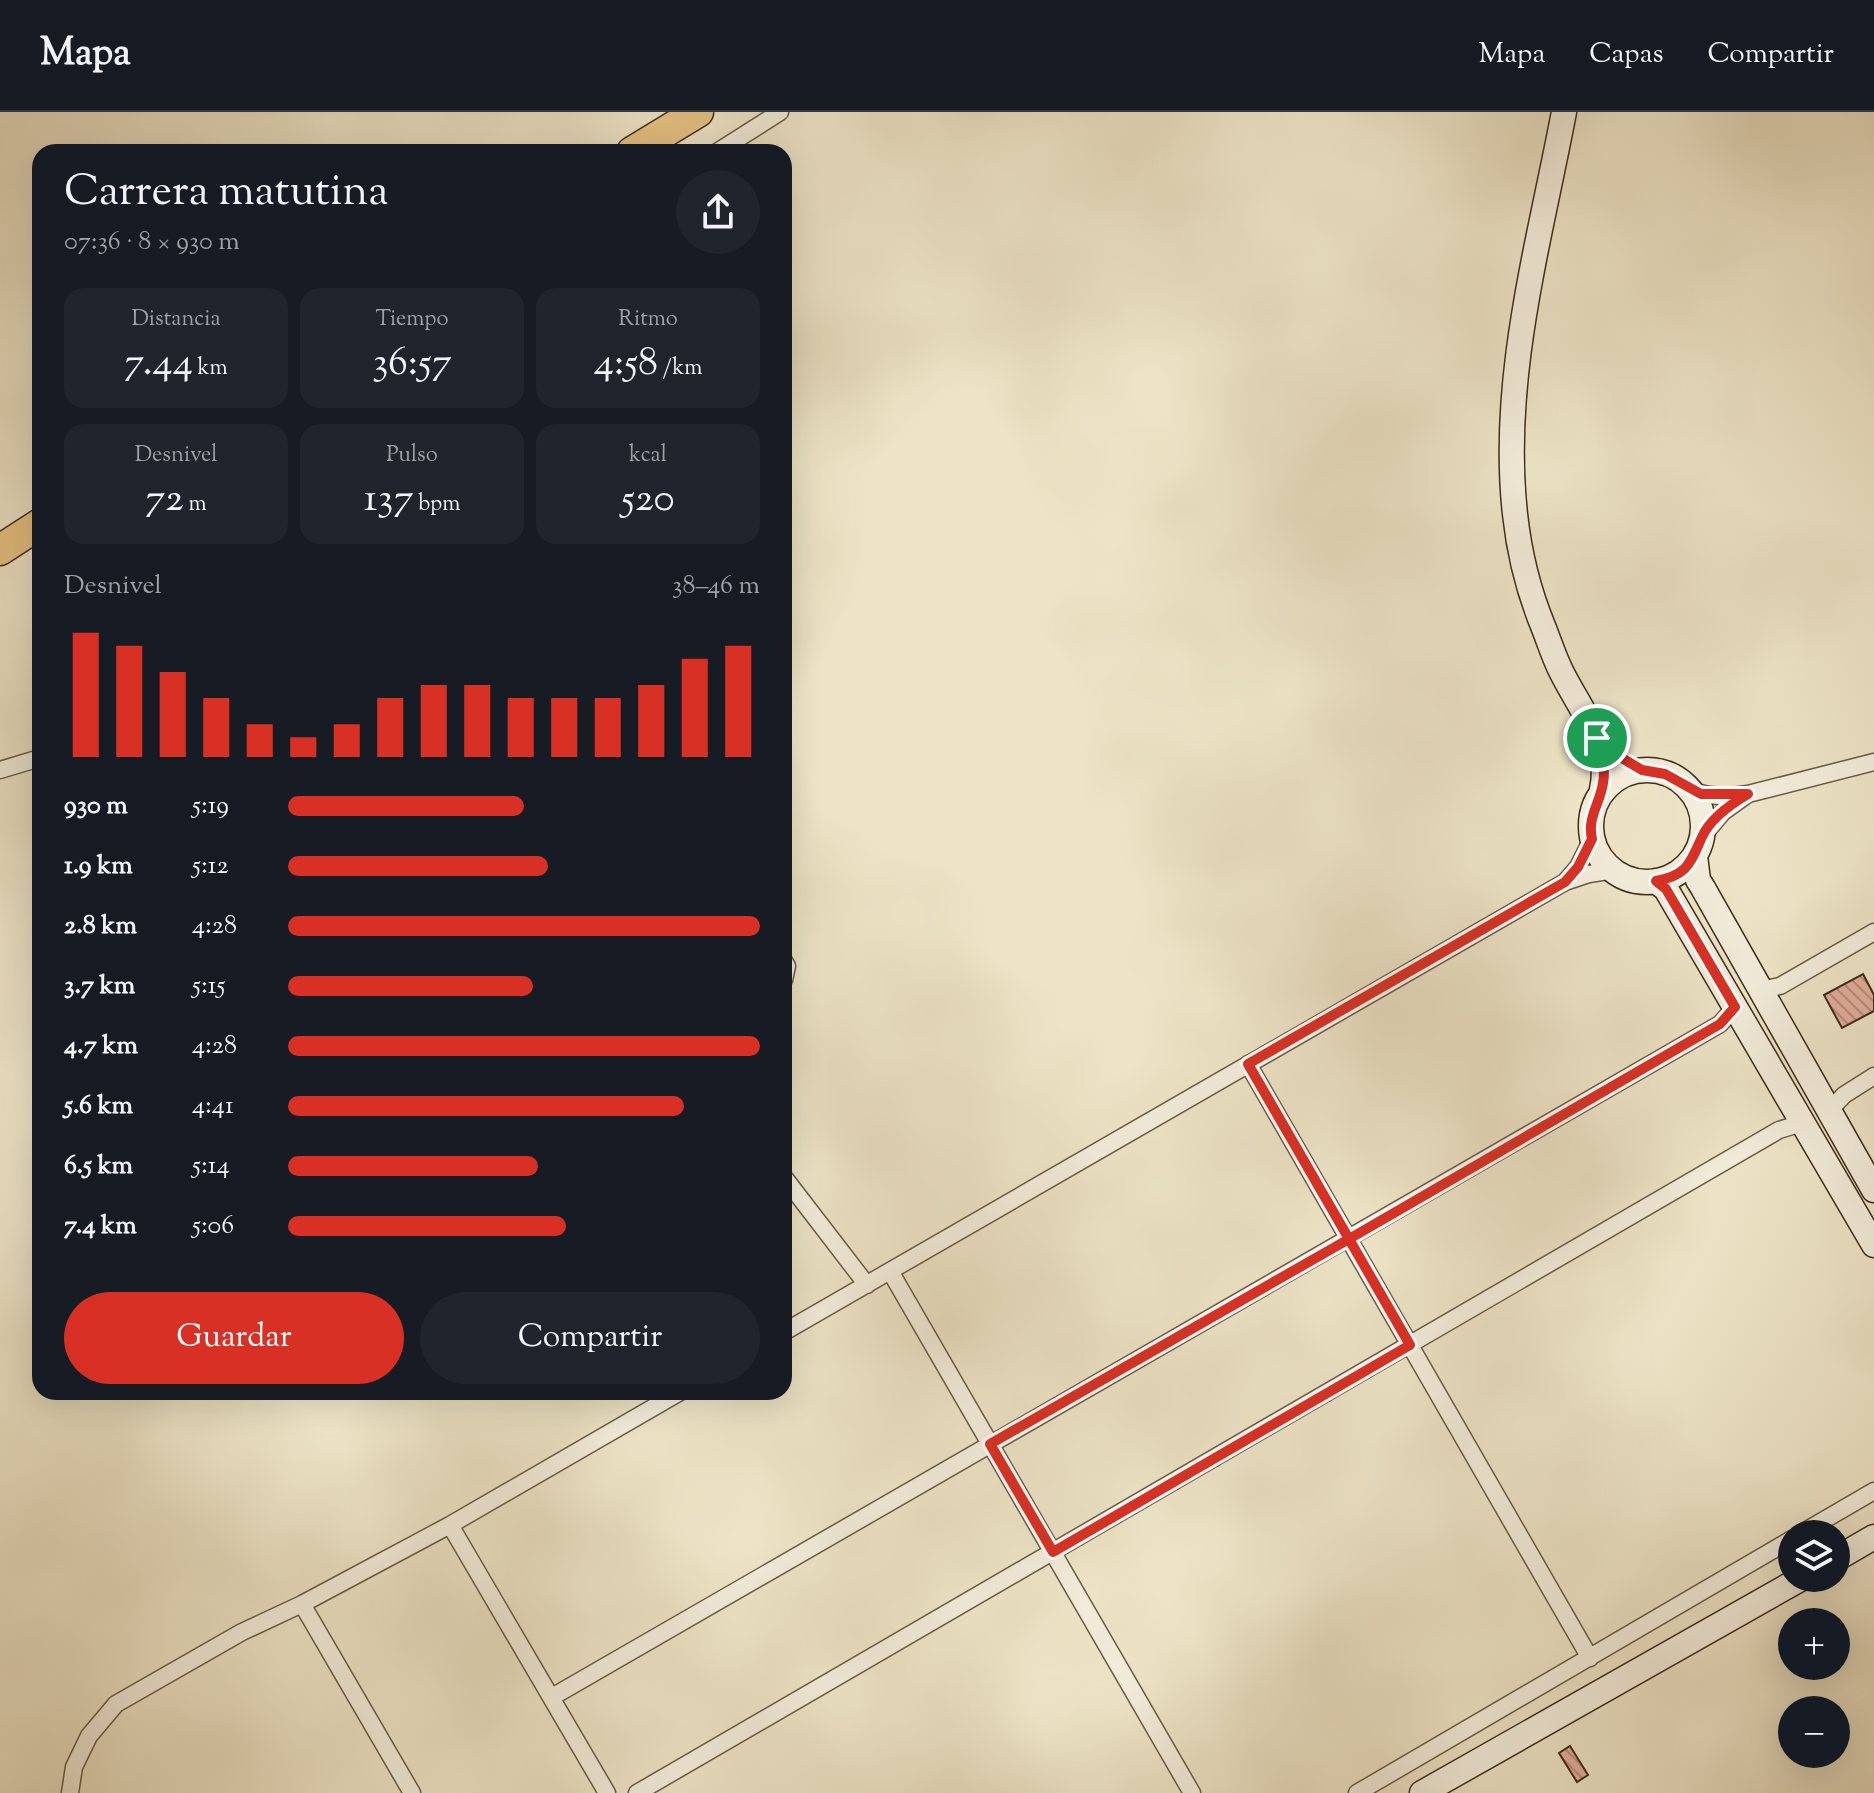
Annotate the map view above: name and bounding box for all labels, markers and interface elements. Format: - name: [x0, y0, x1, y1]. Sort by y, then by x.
- text: Mapa: [40, 28, 131, 82]
- text: Mapa: [1479, 35, 1545, 75]
- text: Capas: [1589, 35, 1664, 75]
- text: Compartir: [1708, 35, 1834, 75]
- text: Carrera matutina: [64, 162, 389, 225]
- button: share: [676, 170, 760, 254]
- text: 07:36 · 8 × 930 m: [64, 224, 240, 261]
- text: Distancia: [131, 304, 221, 336]
- text: Tiempo: [376, 304, 449, 336]
- text: Ritmo: [618, 304, 678, 336]
- text: 7.44: [124, 336, 193, 393]
- text: 36:57: [372, 336, 452, 393]
- text: 4:58: [594, 336, 658, 393]
- text: km: [193, 353, 228, 385]
- text: /km: [658, 353, 702, 385]
- text: Desnivel: [135, 440, 217, 472]
- text: Pulso: [386, 440, 438, 472]
- text: kcal: [629, 440, 667, 472]
- text: 72: [145, 472, 184, 529]
- text: 137: [364, 472, 413, 529]
- text: 520: [621, 472, 675, 529]
- text: m: [184, 489, 207, 521]
- text: bpm: [413, 489, 460, 521]
- text: Desnivel: [64, 568, 162, 605]
- text: 38–46 m: [672, 568, 760, 605]
- pin: [1563, 704, 1631, 772]
- icon: arrive: [1575, 716, 1619, 760]
- text: 930 m: [64, 788, 128, 825]
- text: 5:19: [192, 788, 229, 825]
- text: 1.9 km: [64, 848, 133, 885]
- text: 5:12: [192, 848, 229, 885]
- text: 2.8 km: [64, 908, 137, 945]
- text: 4:28: [192, 908, 237, 945]
- text: 3.7 km: [64, 968, 135, 1005]
- text: 5:15: [192, 968, 225, 1005]
- text: 4.7 km: [64, 1028, 138, 1065]
- text: 4:28: [192, 1028, 237, 1065]
- text: 5.6 km: [64, 1088, 133, 1125]
- text: 4:41: [192, 1088, 234, 1125]
- text: 6.5 km: [64, 1148, 133, 1185]
- text: 5:14: [192, 1148, 230, 1185]
- text: 7.4 km: [64, 1208, 137, 1245]
- text: 5:06: [192, 1208, 234, 1245]
- button: Guardar: [64, 1292, 404, 1384]
- button: Compartir: [420, 1292, 760, 1384]
- map controls: [1778, 1520, 1850, 1768]
- button: layers: [1778, 1520, 1850, 1592]
- button: +: [1778, 1608, 1850, 1680]
- button: −: [1778, 1696, 1850, 1768]

